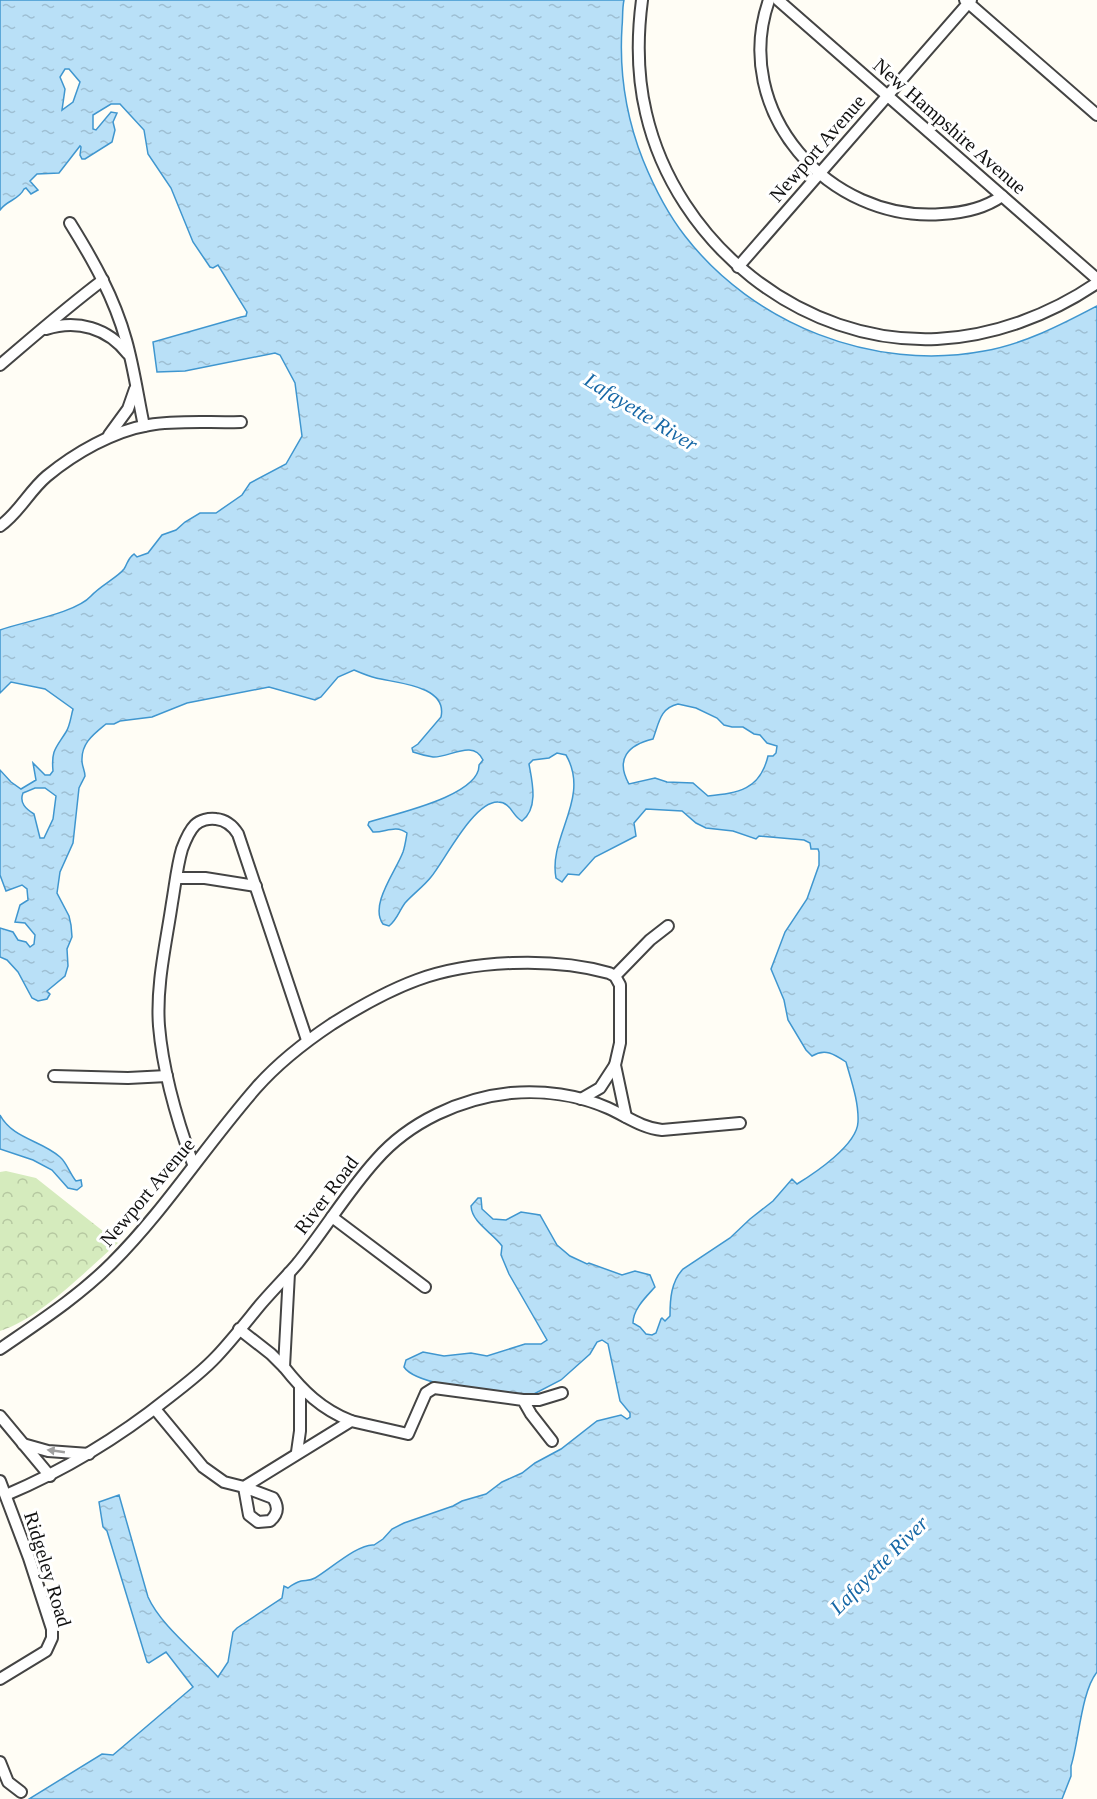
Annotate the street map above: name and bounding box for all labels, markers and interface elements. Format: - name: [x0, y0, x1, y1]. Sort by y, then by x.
- street label: New Hampshire Avenue: [868, 54, 1031, 199]
- street label: Newport Avenue: [765, 90, 870, 207]
- water label: Lafayette River: [579, 367, 703, 457]
- street label: Newport Avenue: [95, 1133, 200, 1251]
- street label: River Road: [290, 1152, 362, 1238]
- one-way arrow: [46, 1447, 65, 1456]
- street label: Ridgeley Road: [19, 1509, 76, 1630]
- water label: Lafayette River: [824, 1510, 934, 1620]

